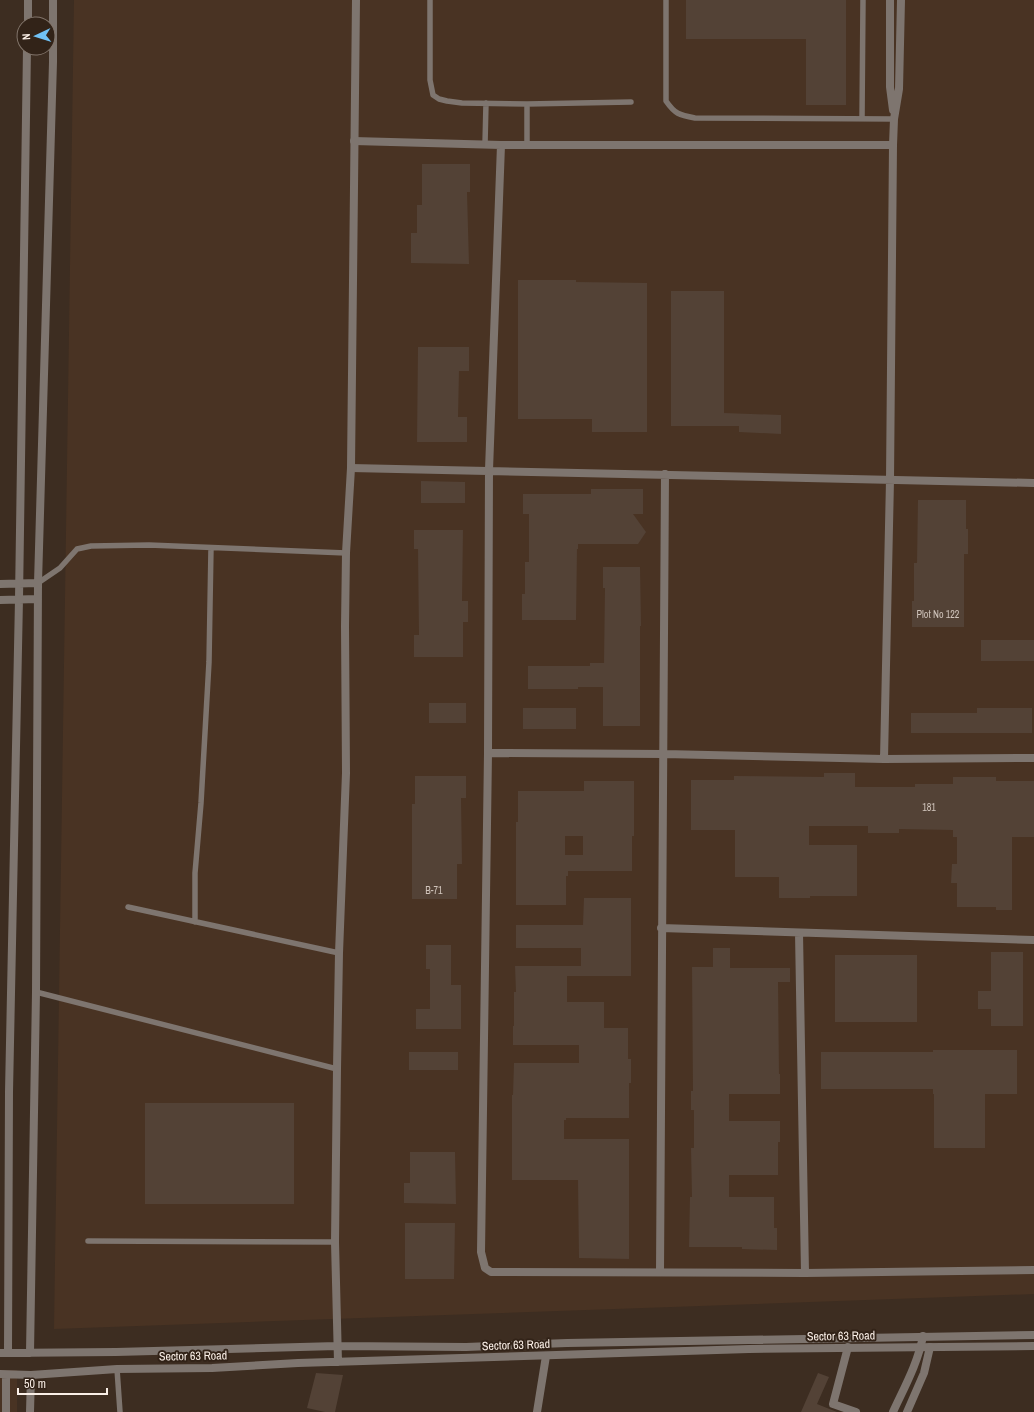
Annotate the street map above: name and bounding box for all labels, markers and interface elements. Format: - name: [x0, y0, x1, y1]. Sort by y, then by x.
- north arrow: [16, 16, 56, 56]
- text: N: [19, 33, 33, 40]
- house number: Plot No 122: [917, 608, 960, 621]
- house number: 181: [922, 801, 936, 814]
- house number: B-71: [425, 884, 443, 897]
- street label: Sector 63 Road: [807, 1327, 875, 1345]
- street label: Sector 63 Road: [482, 1336, 550, 1354]
- street label: Sector 63 Road: [159, 1347, 227, 1365]
- scale bar: [18, 1370, 107, 1396]
- text: 50 m: [24, 1376, 46, 1392]

